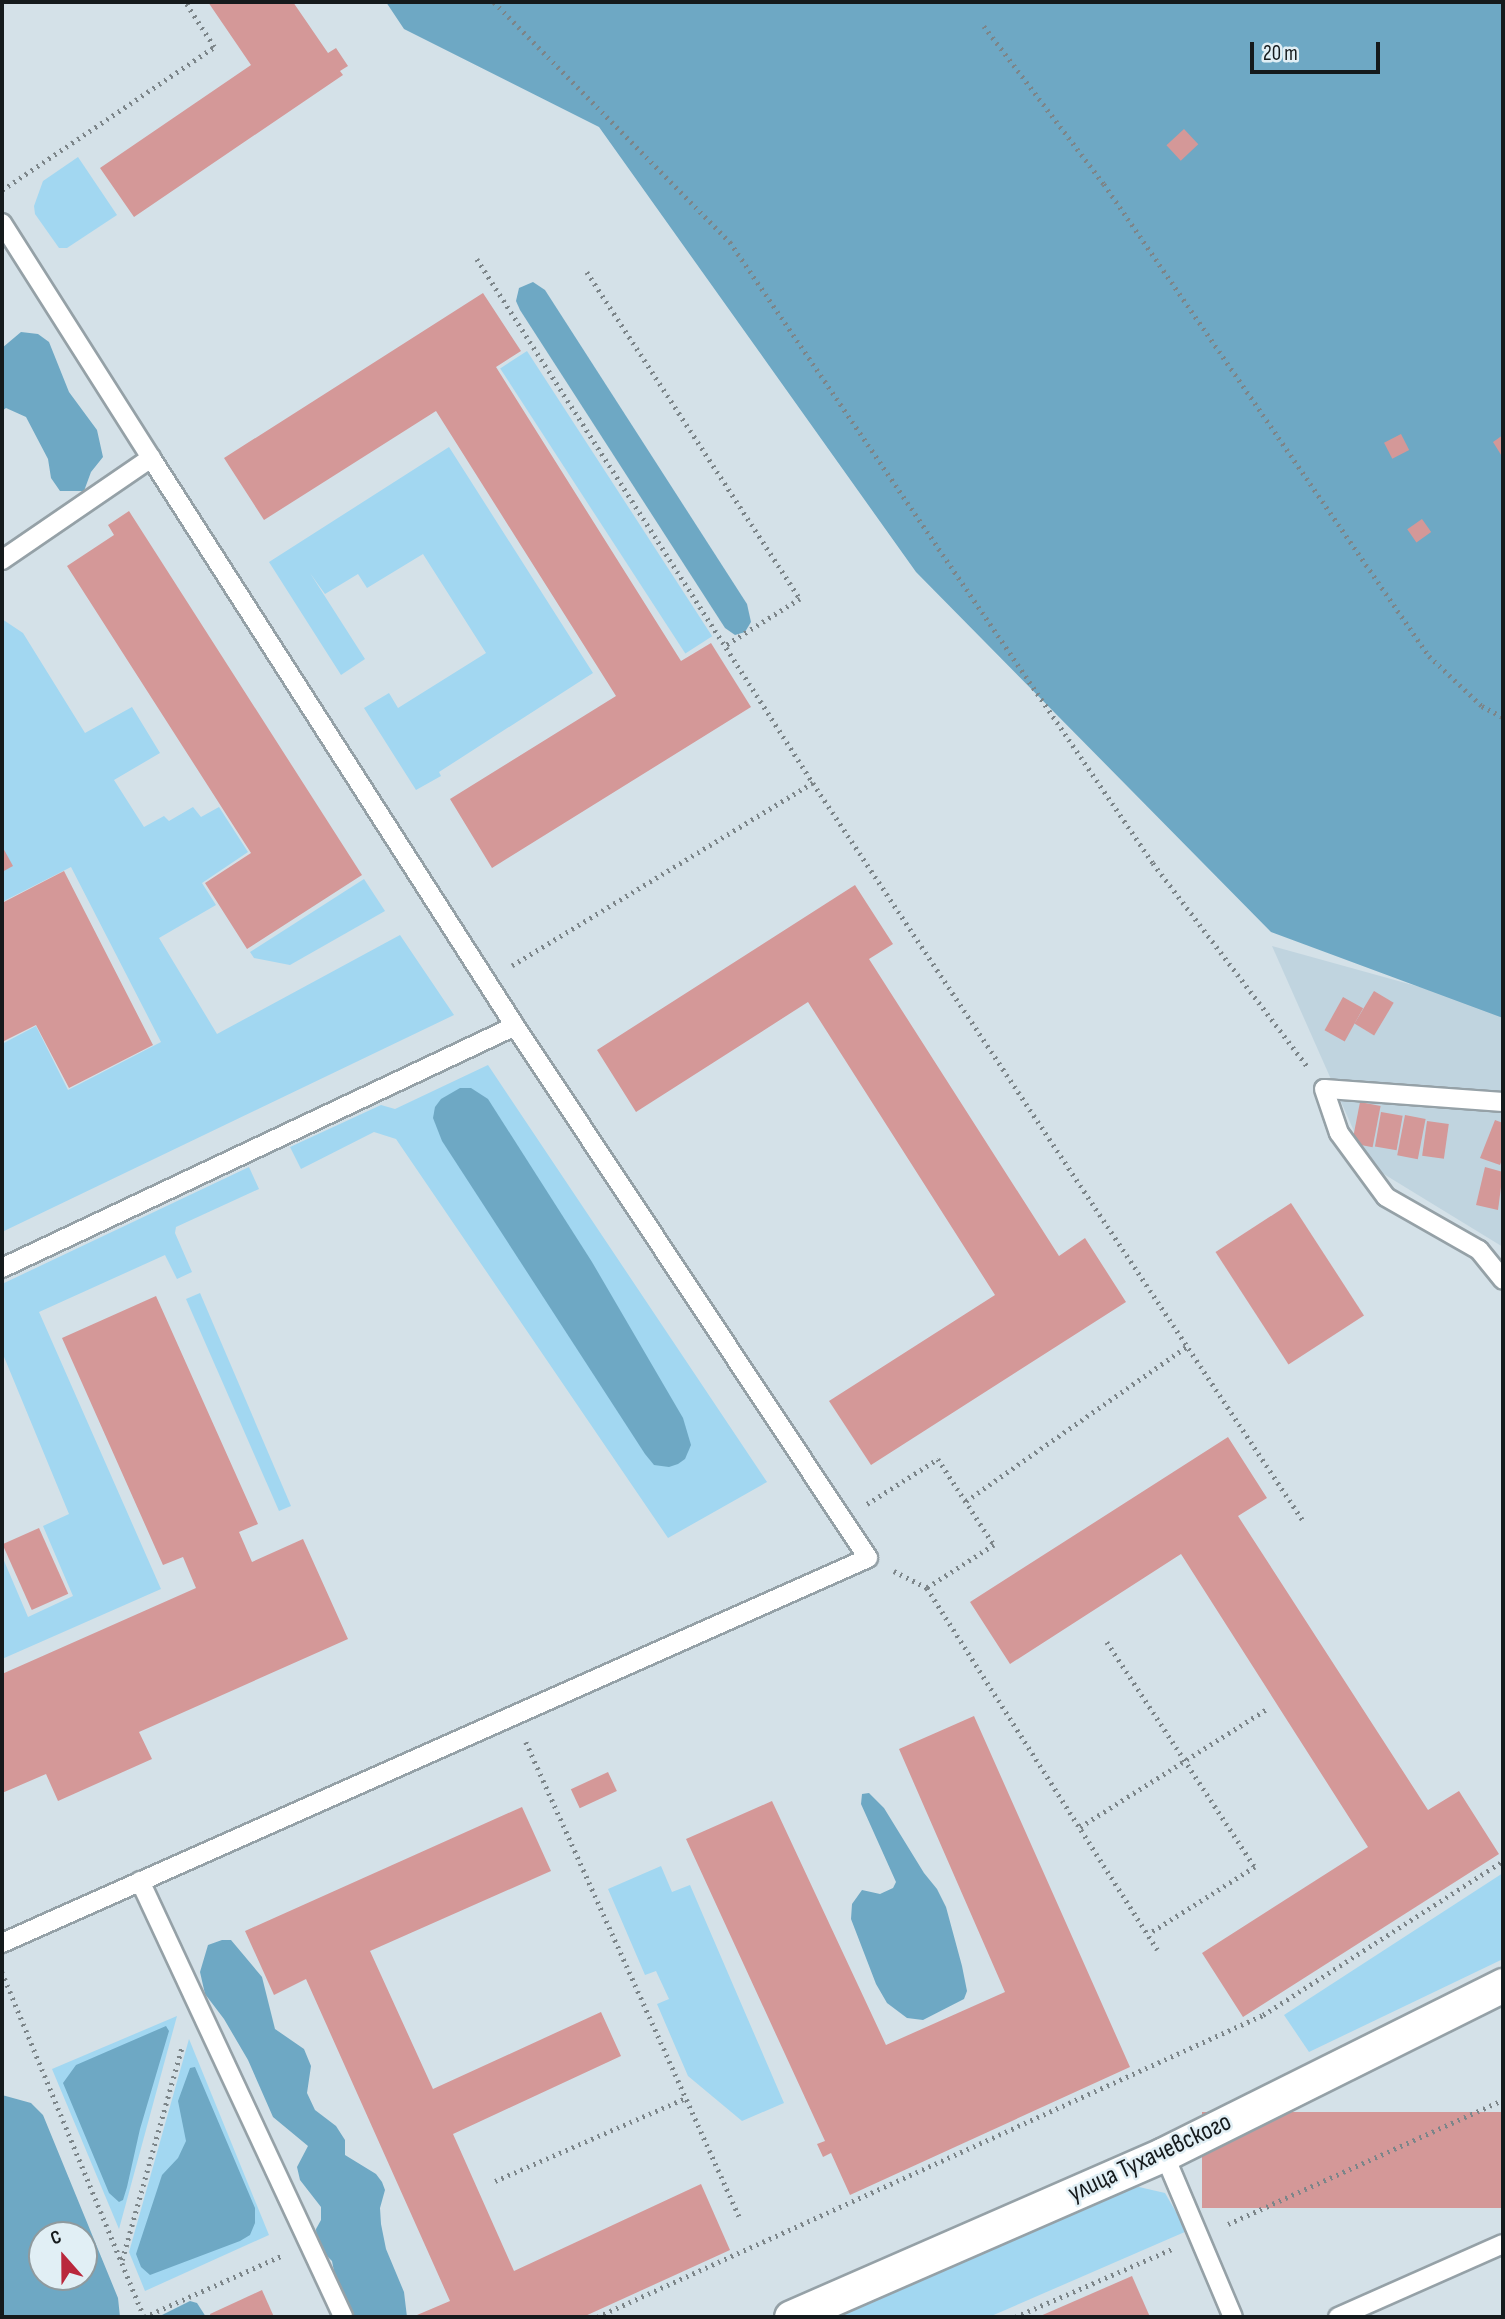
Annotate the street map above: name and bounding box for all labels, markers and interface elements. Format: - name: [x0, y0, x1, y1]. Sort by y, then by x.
- scale bar: [1253, 28, 1382, 72]
- text: 20 m: [1263, 41, 1298, 66]
- street label: улица Тухачевского: [1064, 2107, 1236, 2209]
- north arrow: [28, 2221, 98, 2291]
- text: С: [47, 2225, 65, 2250]

